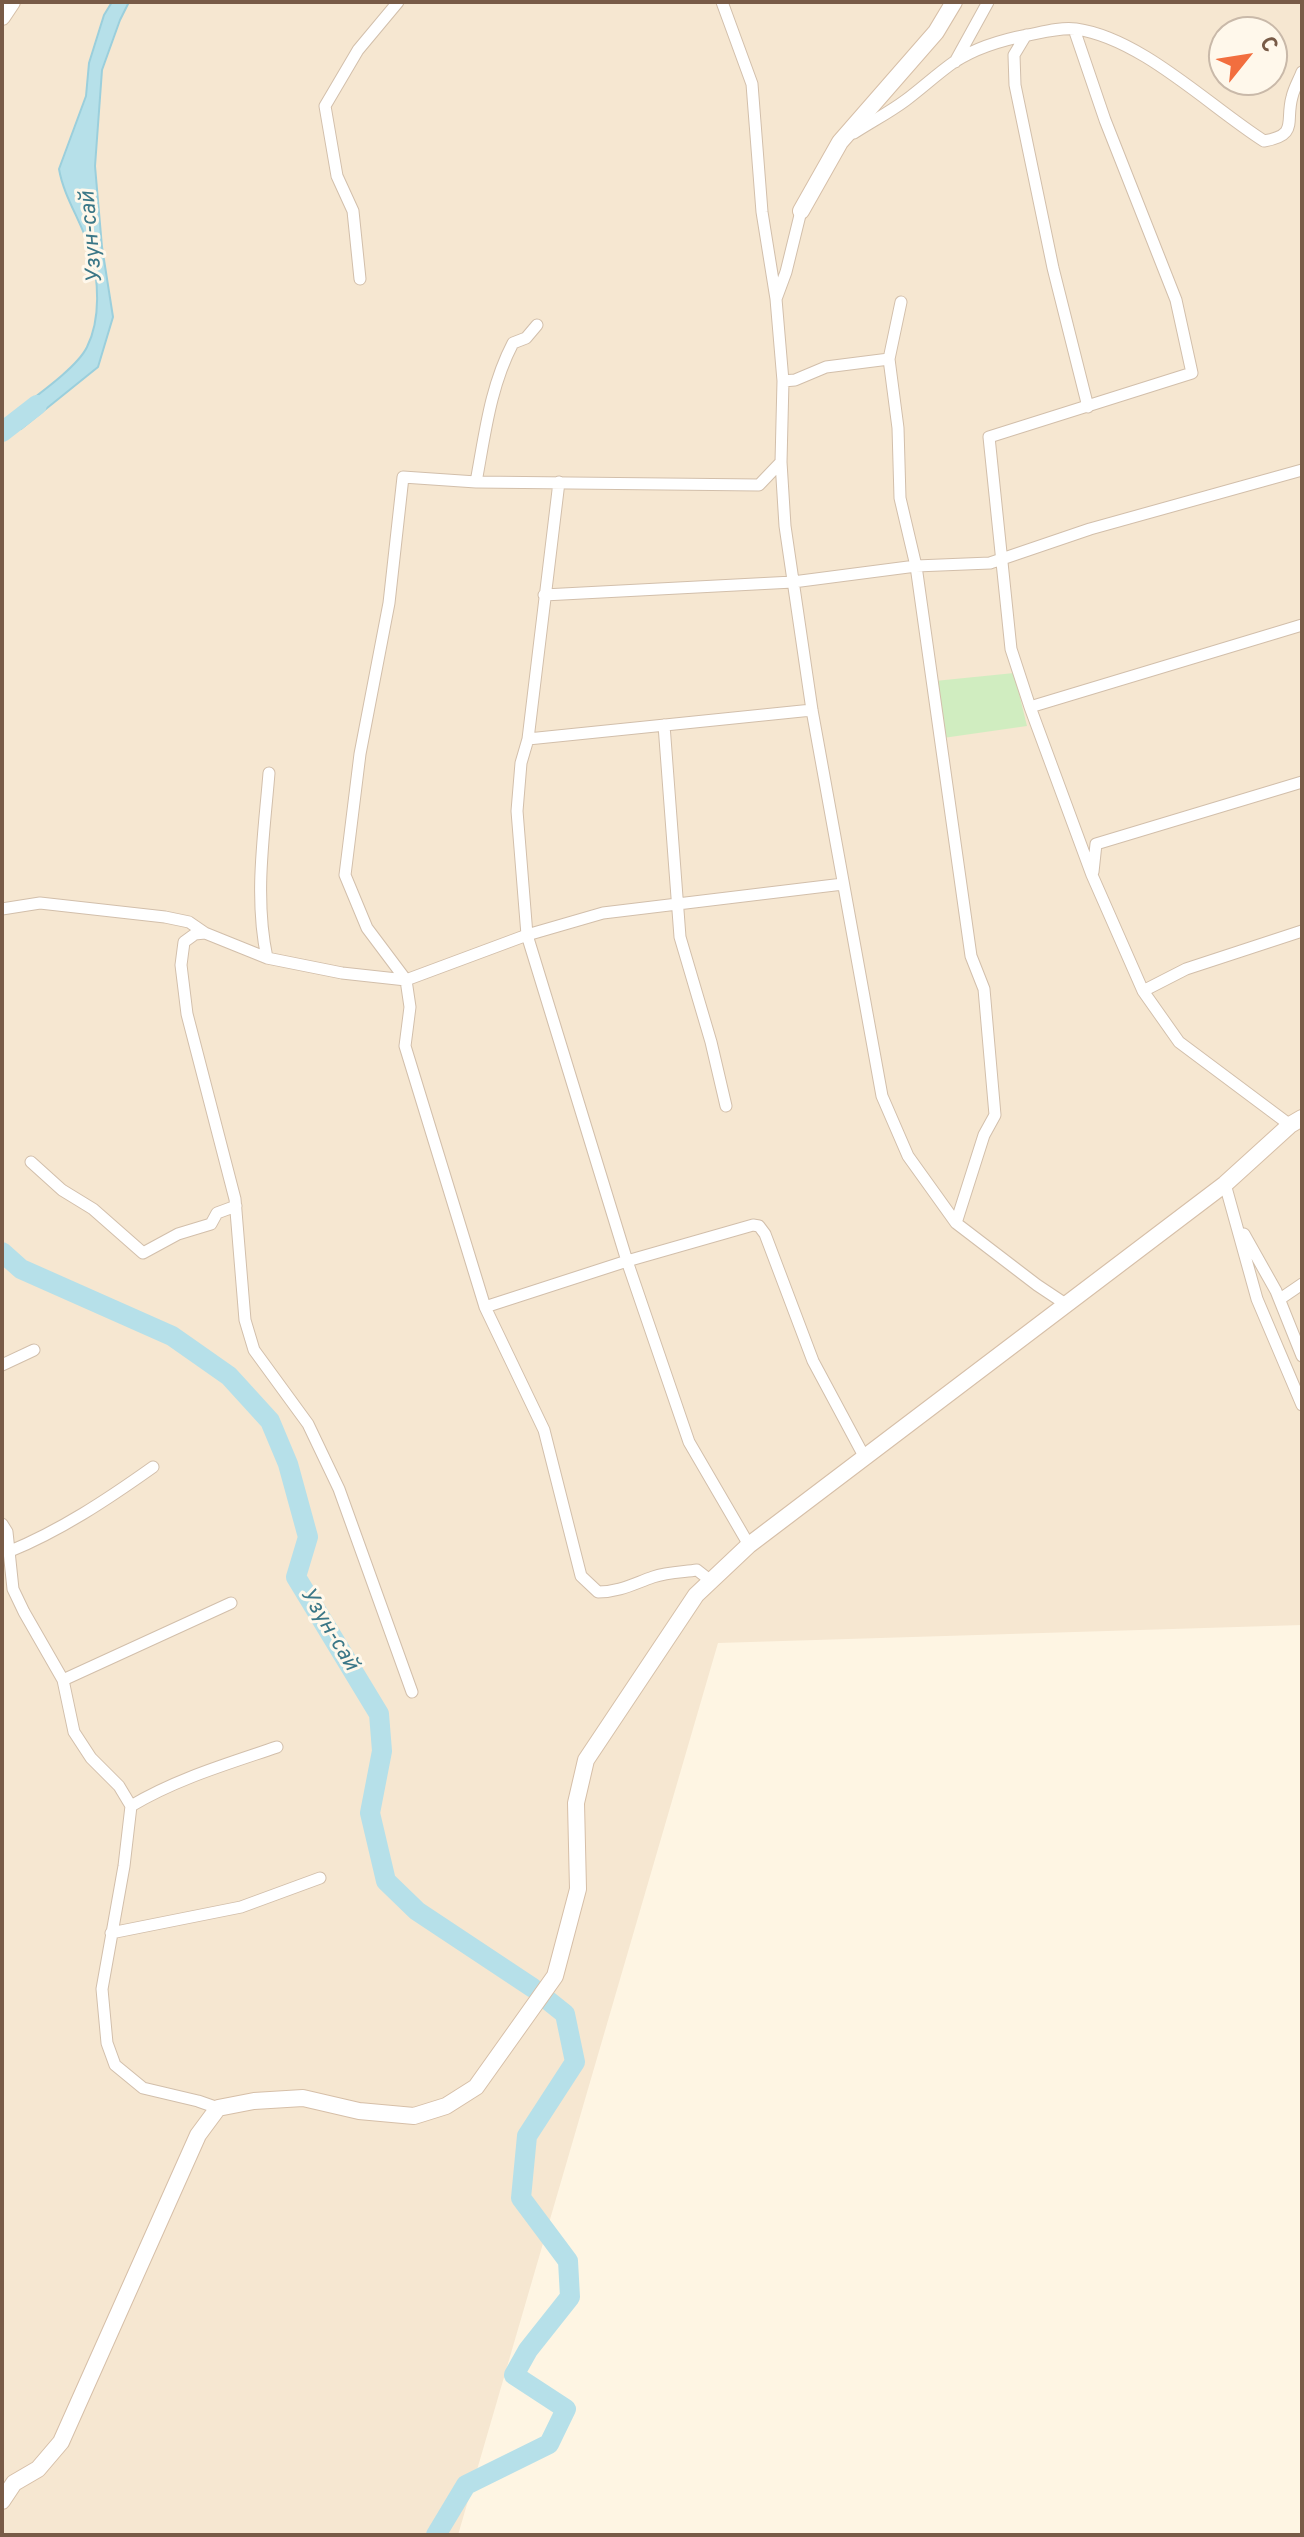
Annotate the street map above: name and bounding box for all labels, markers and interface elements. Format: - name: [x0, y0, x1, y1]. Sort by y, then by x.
- north arrow: [1208, 16, 1288, 96]
- text: С: [1252, 32, 1283, 58]
- water label: Узун-сай: [76, 190, 110, 284]
- water label: Узун-сай: [293, 1584, 363, 1676]

